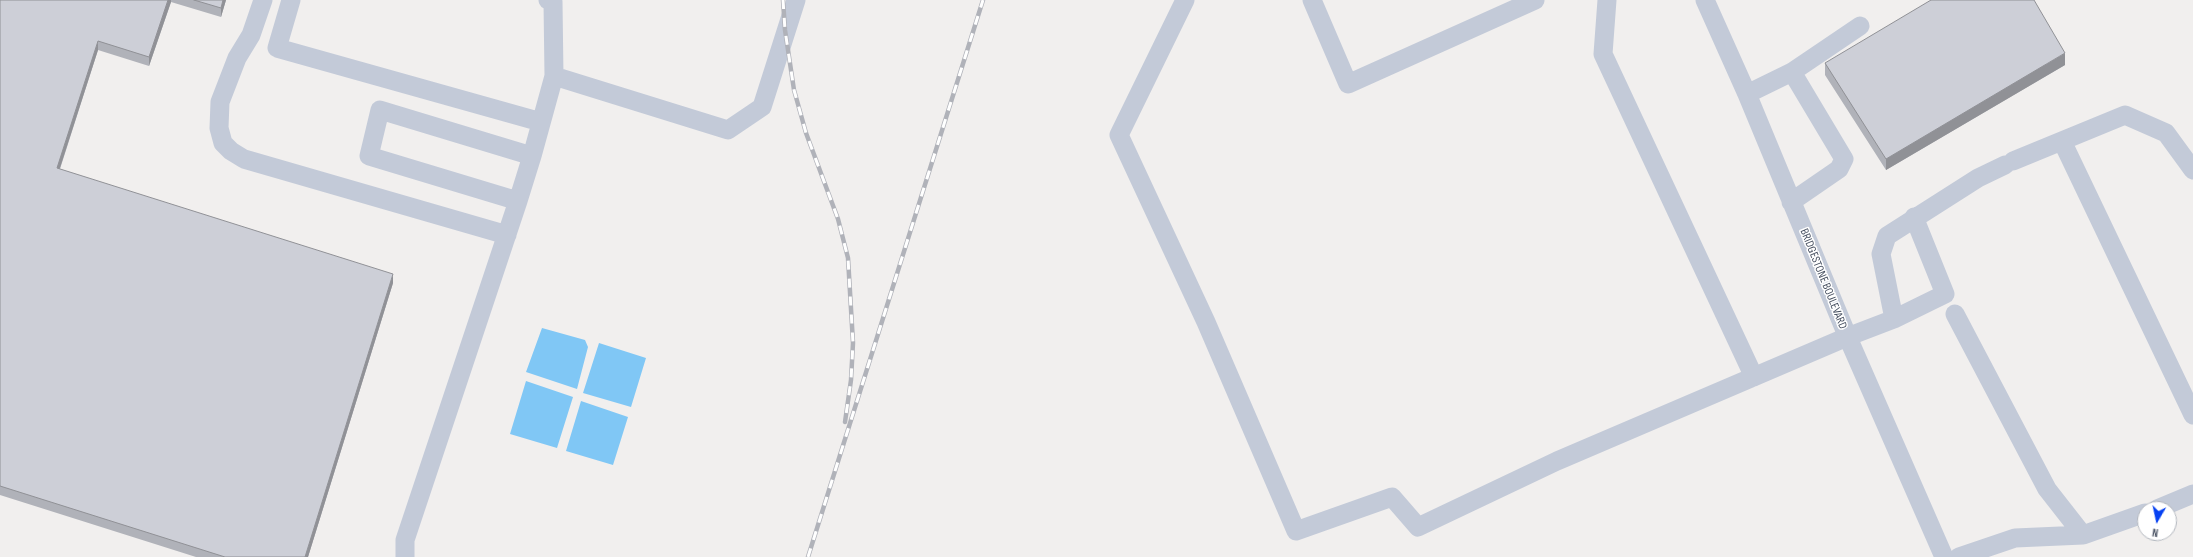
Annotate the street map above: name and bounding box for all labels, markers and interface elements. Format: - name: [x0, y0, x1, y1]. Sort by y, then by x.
- street label: BRIDGESTONE BOULEVARD: [1796, 227, 1850, 331]
- north arrow: [2137, 501, 2177, 541]
- text: N: [2151, 525, 2159, 539]

